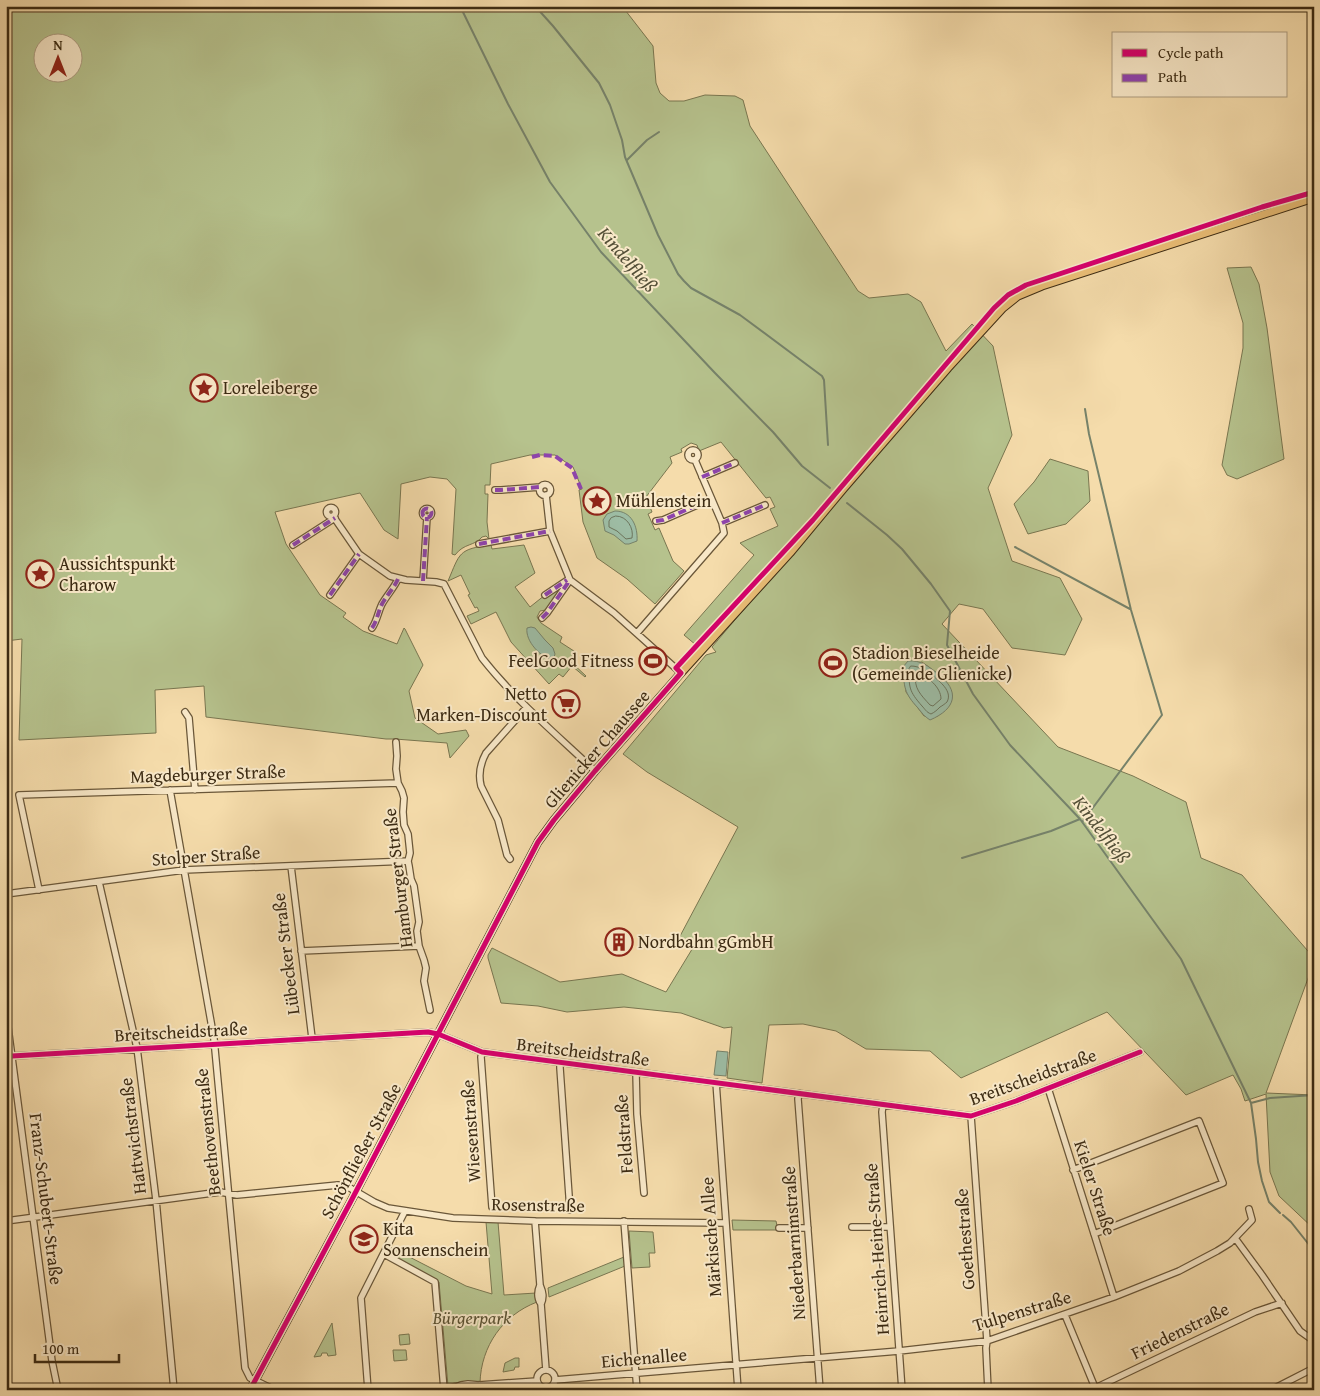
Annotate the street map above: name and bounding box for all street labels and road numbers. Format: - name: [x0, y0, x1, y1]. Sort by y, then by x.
- street label: Glienicker Chaussee: [537, 683, 656, 814]
- street label: Magdeburger Straße: [130, 757, 286, 790]
- street label: Hamburger Straße: [376, 807, 419, 949]
- street label: Stolper Straße: [151, 838, 261, 873]
- street label: Lübecker Straße: [265, 892, 306, 1016]
- street label: Breitscheidstraße: [114, 1015, 248, 1048]
- street label: Breitscheidstraße: [515, 1030, 651, 1073]
- street label: Breitscheidstraße: [965, 1041, 1100, 1112]
- street label: Beethovenstraße: [187, 1067, 228, 1197]
- street label: Hattwichstraße: [112, 1076, 153, 1196]
- street label: Schönfließer Straße: [313, 1078, 408, 1224]
- street label: Wiesenstraße: [453, 1079, 488, 1183]
- street label: Feldstraße: [607, 1093, 640, 1175]
- street label: Franz-Schubert-Straße: [23, 1112, 70, 1286]
- street label: Kieler Straße: [1067, 1137, 1124, 1239]
- street label: Heinrich-Heine-Straße: [857, 1162, 896, 1336]
- street label: Niederbarnimstraße: [775, 1165, 812, 1321]
- street label: Märkische Allee: [693, 1176, 728, 1298]
- street label: Goethestraße: [947, 1188, 982, 1291]
- street label: Rosenstraße: [491, 1190, 585, 1219]
- street label: Tulpenstraße: [969, 1283, 1074, 1338]
- street label: Friedenstraße: [1126, 1295, 1233, 1366]
- street label: Eichenallee: [600, 1340, 688, 1375]

